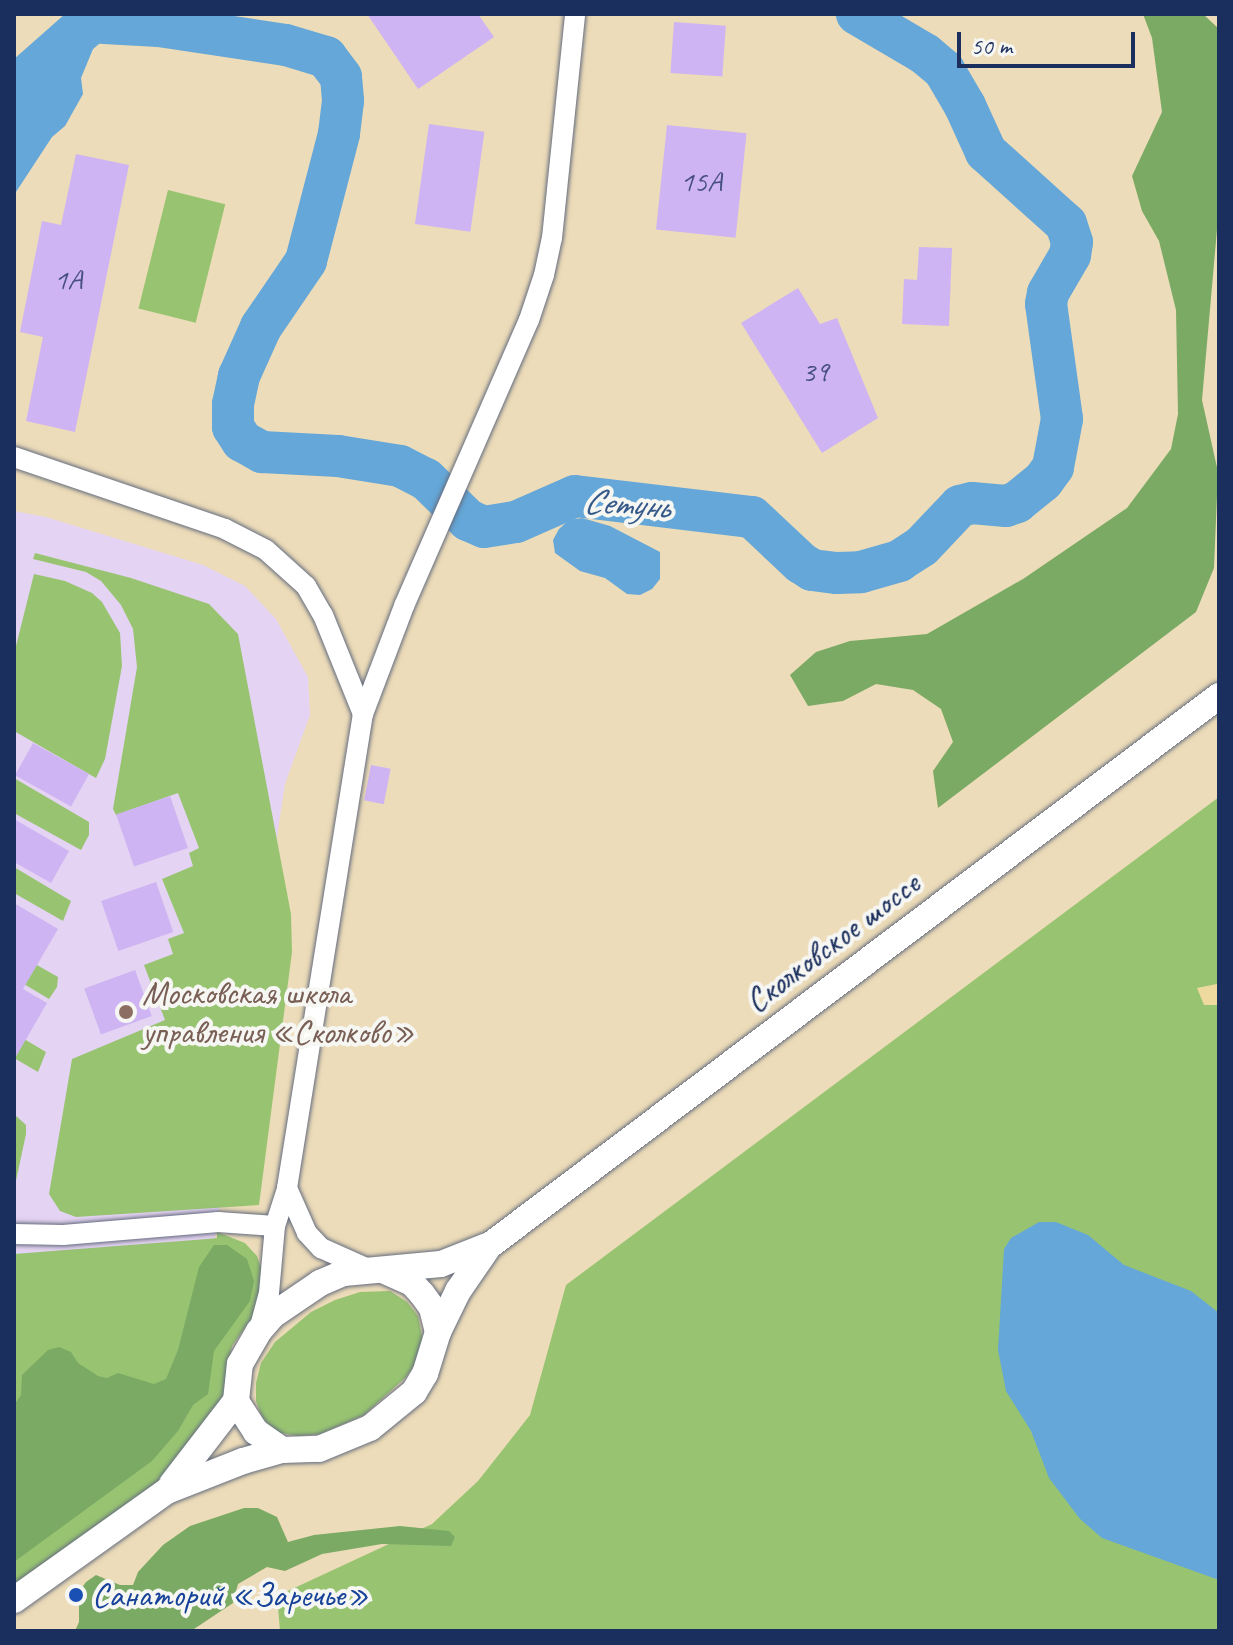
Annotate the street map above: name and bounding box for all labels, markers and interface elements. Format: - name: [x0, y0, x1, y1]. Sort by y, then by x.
- scale bar: [961, 16, 1139, 66]
- text: 50 m: [971, 31, 1012, 61]
- house number: 15А: [680, 163, 722, 199]
- house number: 1А: [54, 261, 82, 297]
- house number: 39: [802, 353, 828, 389]
- water label: Сетунь: [582, 479, 670, 529]
- street label: Сколковское шоссе: [737, 863, 927, 1021]
- place label: Московская школа управления «Сколково»: [142, 972, 415, 1052]
- marker: Московская школа управления «Сколково»: [117, 1003, 135, 1021]
- place label: Санаторий «Заречье»: [92, 1575, 369, 1615]
- marker: Санаторий «Заречье»: [67, 1586, 85, 1604]

